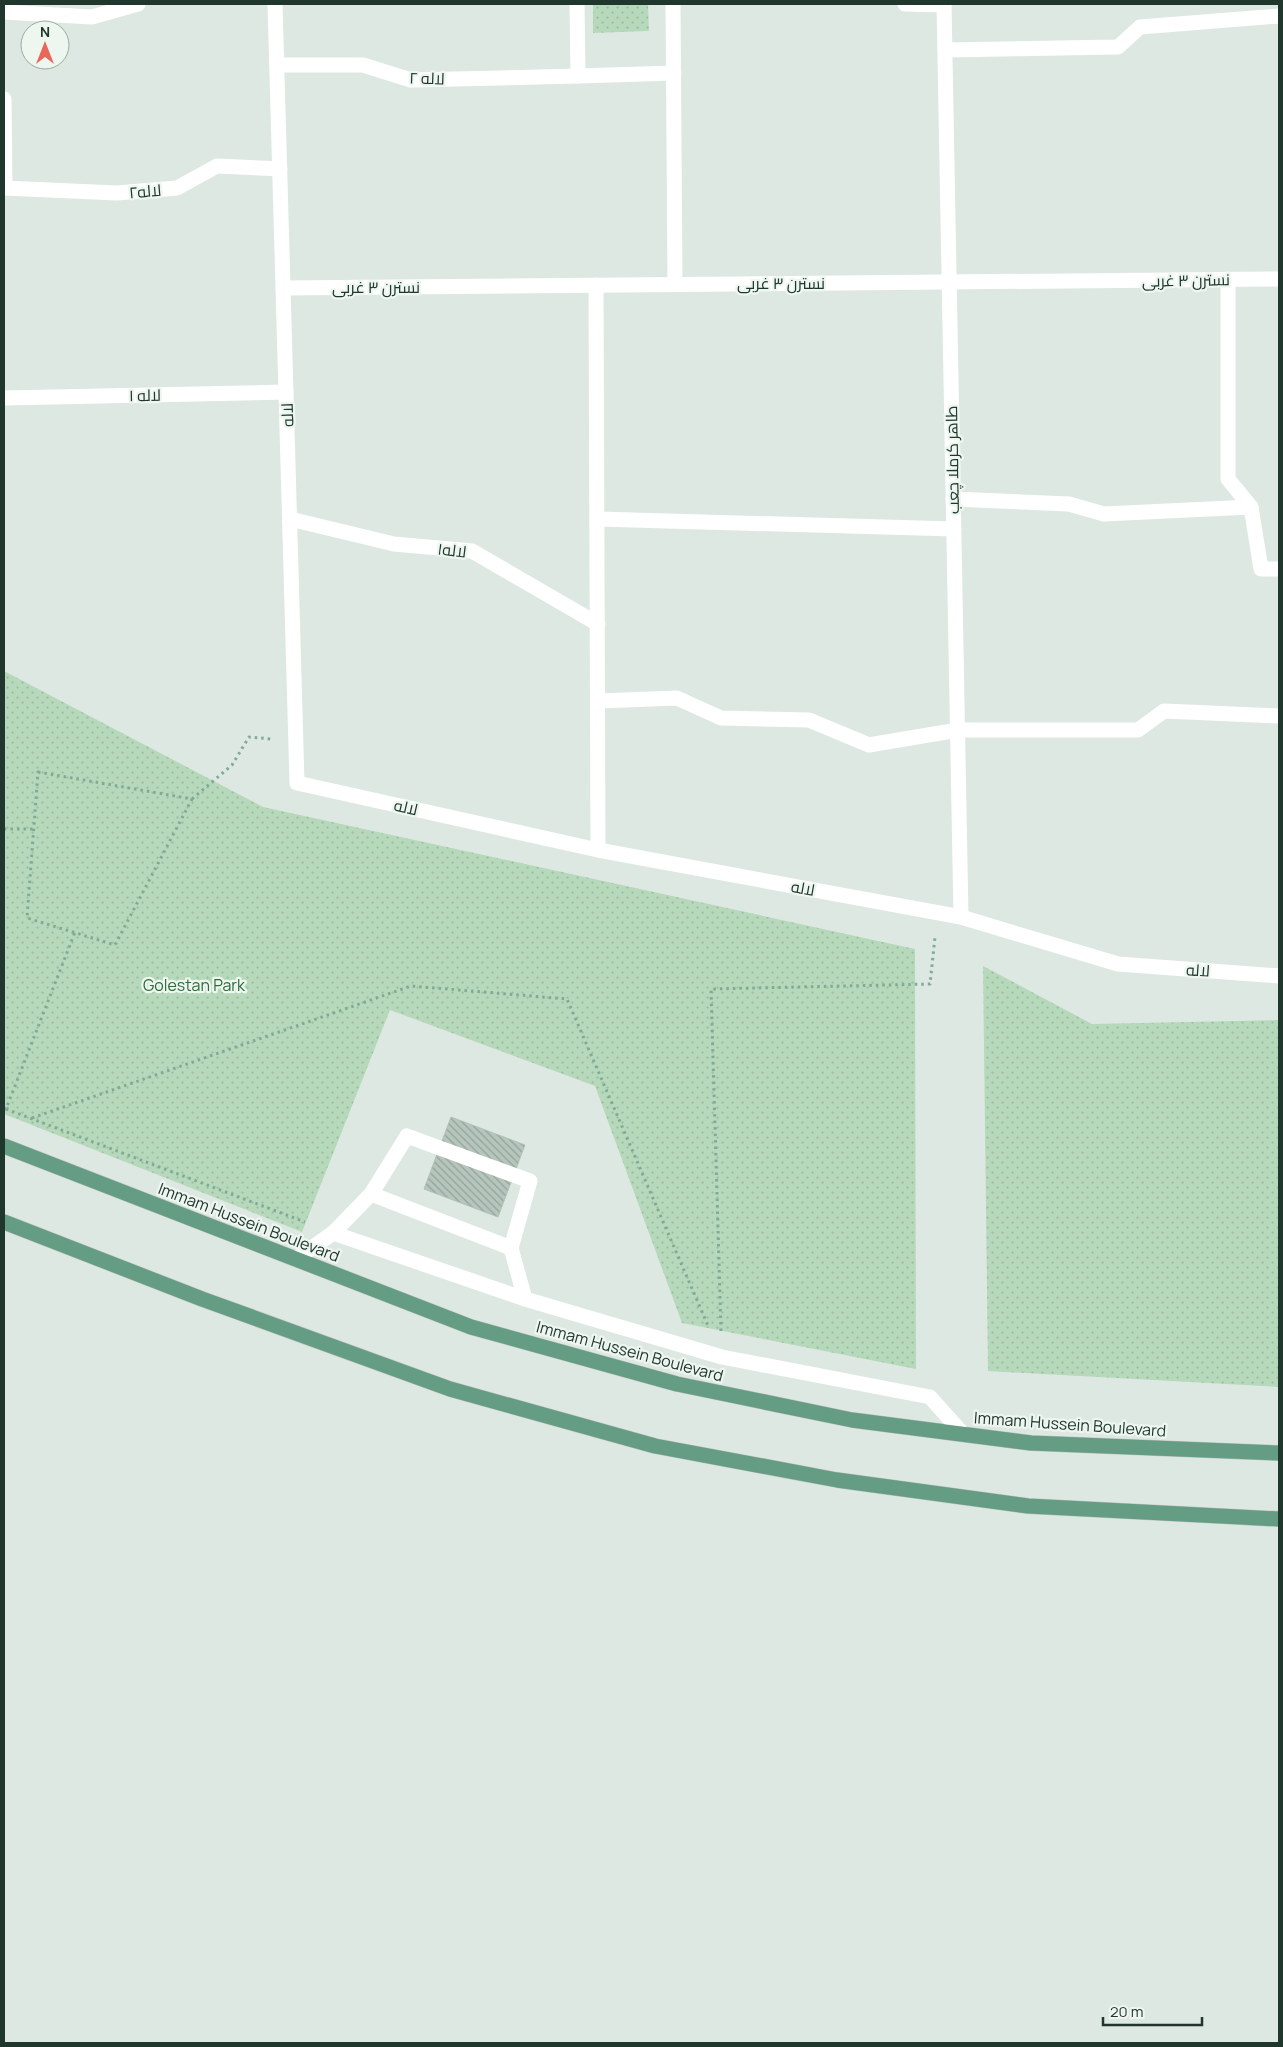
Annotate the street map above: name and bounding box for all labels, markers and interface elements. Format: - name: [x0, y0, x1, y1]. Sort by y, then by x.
- north arrow: [20, 20, 70, 70]
- text: N: [40, 22, 50, 41]
- street label: لاله ۲: [409, 66, 445, 90]
- street label: لاله۲: [128, 179, 162, 203]
- street label: نسترن ۳ غربی: [1142, 268, 1230, 292]
- street label: نسترن ۳ غربی: [737, 272, 825, 294]
- street label: نسترن ۳ غربی: [332, 276, 420, 298]
- street label: لاله ۱: [129, 384, 161, 406]
- street label: لاله: [276, 403, 298, 427]
- street label: طاهر کرملا چعب: [940, 406, 965, 514]
- street label: لاله۱: [436, 537, 468, 563]
- street label: لاله: [392, 794, 420, 820]
- street label: لاله: [789, 875, 817, 901]
- street label: لاله: [1185, 958, 1211, 982]
- park label: Golestan Park: [143, 974, 246, 996]
- street label: Immam Hussein Boulevard: [155, 1177, 343, 1267]
- street label: Immam Hussein Boulevard: [534, 1315, 726, 1387]
- street label: Immam Hussein Boulevard: [973, 1406, 1167, 1442]
- scale bar: [1103, 1994, 1202, 2026]
- text: 20 m: [1110, 2001, 1143, 2022]

